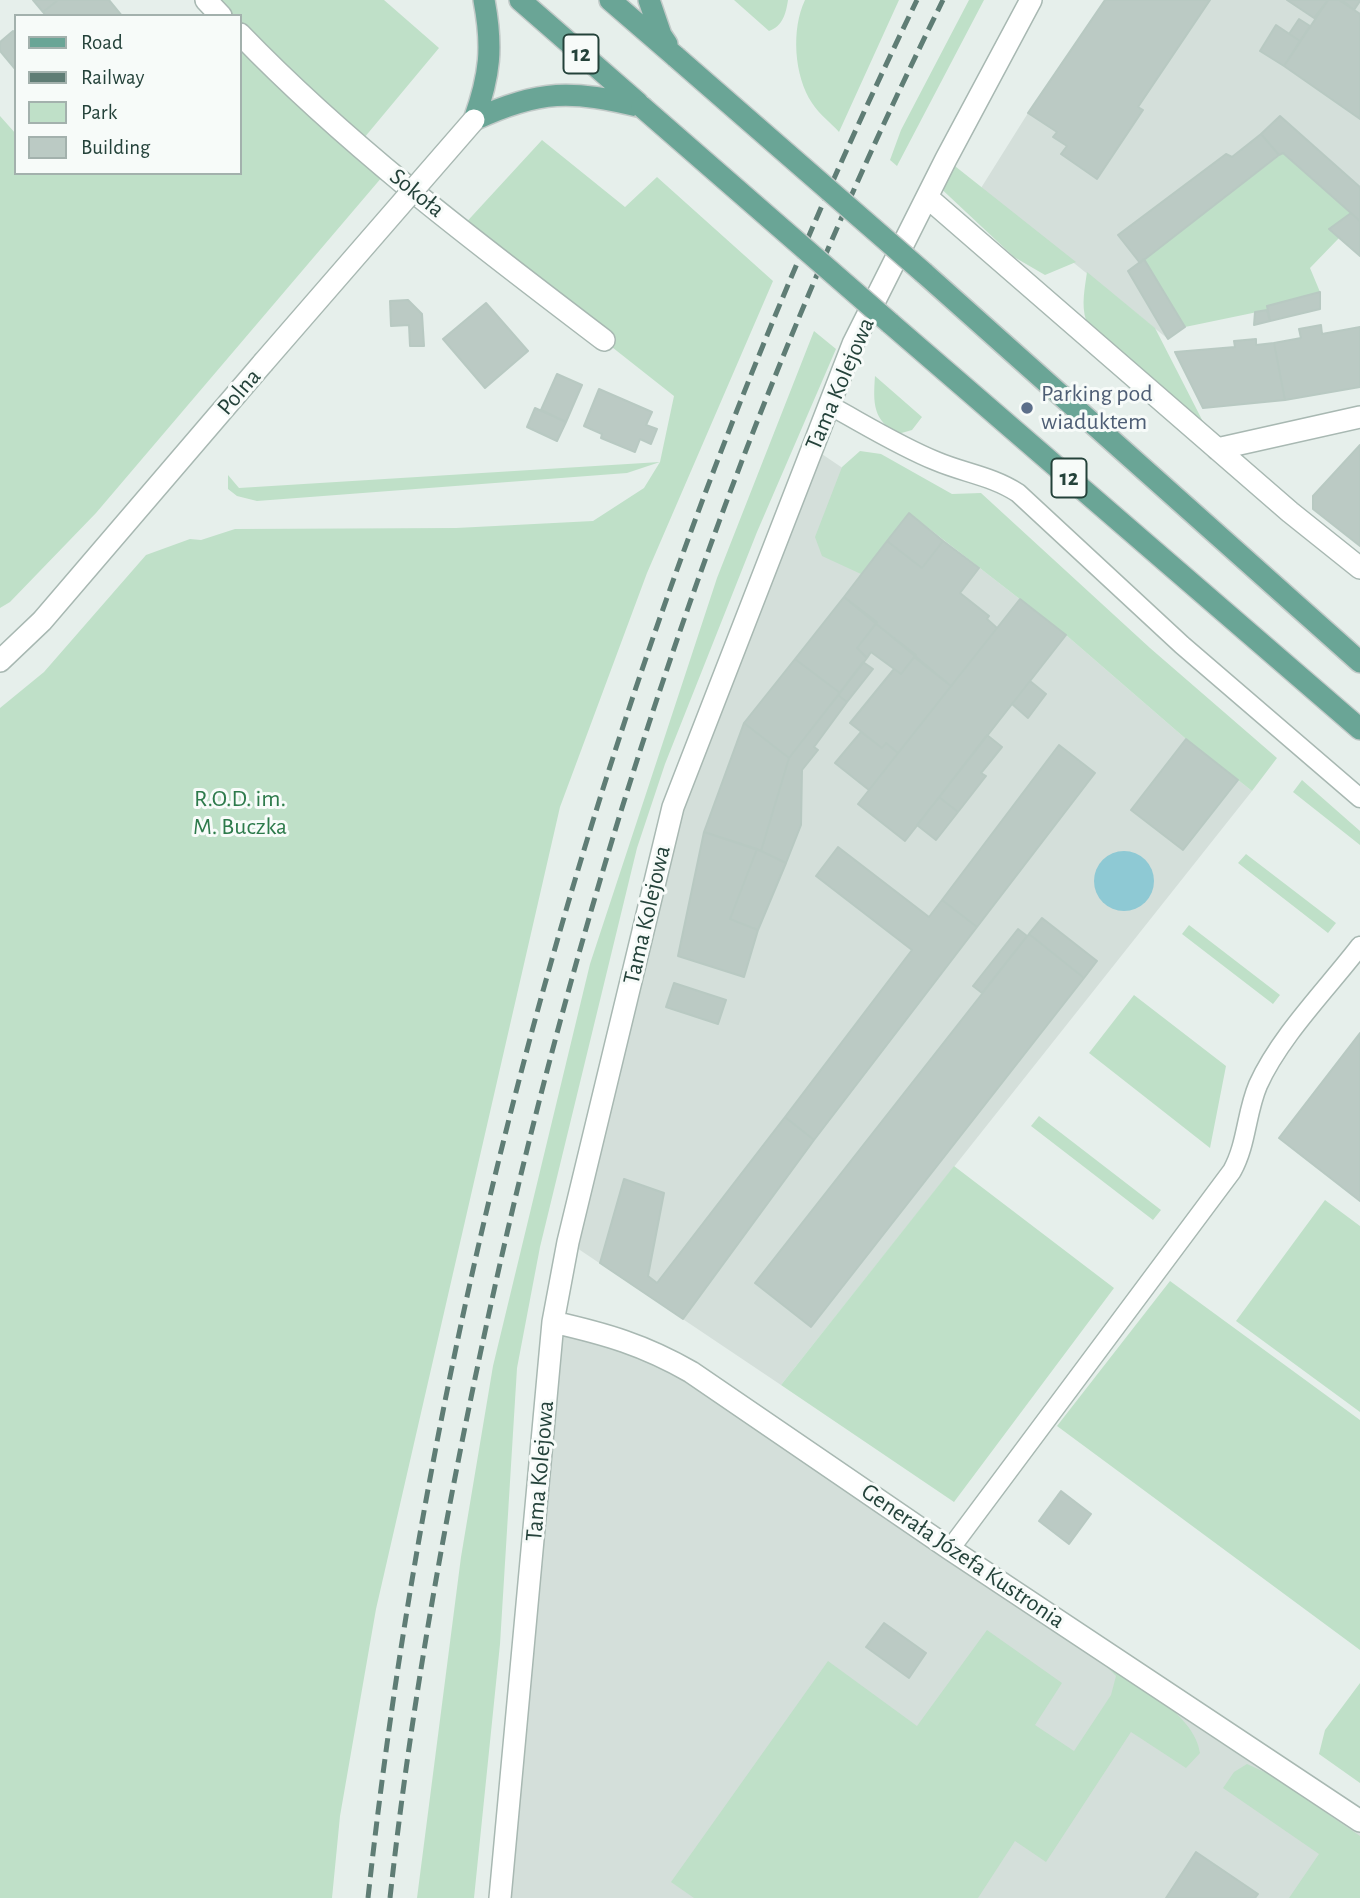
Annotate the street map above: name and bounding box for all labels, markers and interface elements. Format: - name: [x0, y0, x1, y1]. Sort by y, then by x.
- legend: [14, 14, 242, 175]
- text: Road: [81, 32, 123, 53]
- road number: 12: [564, 34, 598, 74]
- text: Railway: [81, 67, 144, 88]
- text: Park: [81, 102, 117, 123]
- text: Building: [81, 137, 150, 158]
- street label: Sokoła: [384, 162, 450, 224]
- street label: Tama Kolejowa: [799, 313, 881, 455]
- street label: Polna: [211, 363, 267, 421]
- place label: Parking pod wiaduktem: [1041, 380, 1153, 436]
- marker: Parking pod wiaduktem: [1019, 400, 1035, 416]
- road number: 12: [1052, 458, 1086, 498]
- park label: R.O.D. im. M. Buczka: [193, 785, 287, 841]
- street label: Tama Kolejowa: [617, 843, 677, 987]
- street label: Tama Kolejowa: [519, 1399, 561, 1543]
- street label: Generała Józefa Kustronia: [856, 1477, 1070, 1635]

